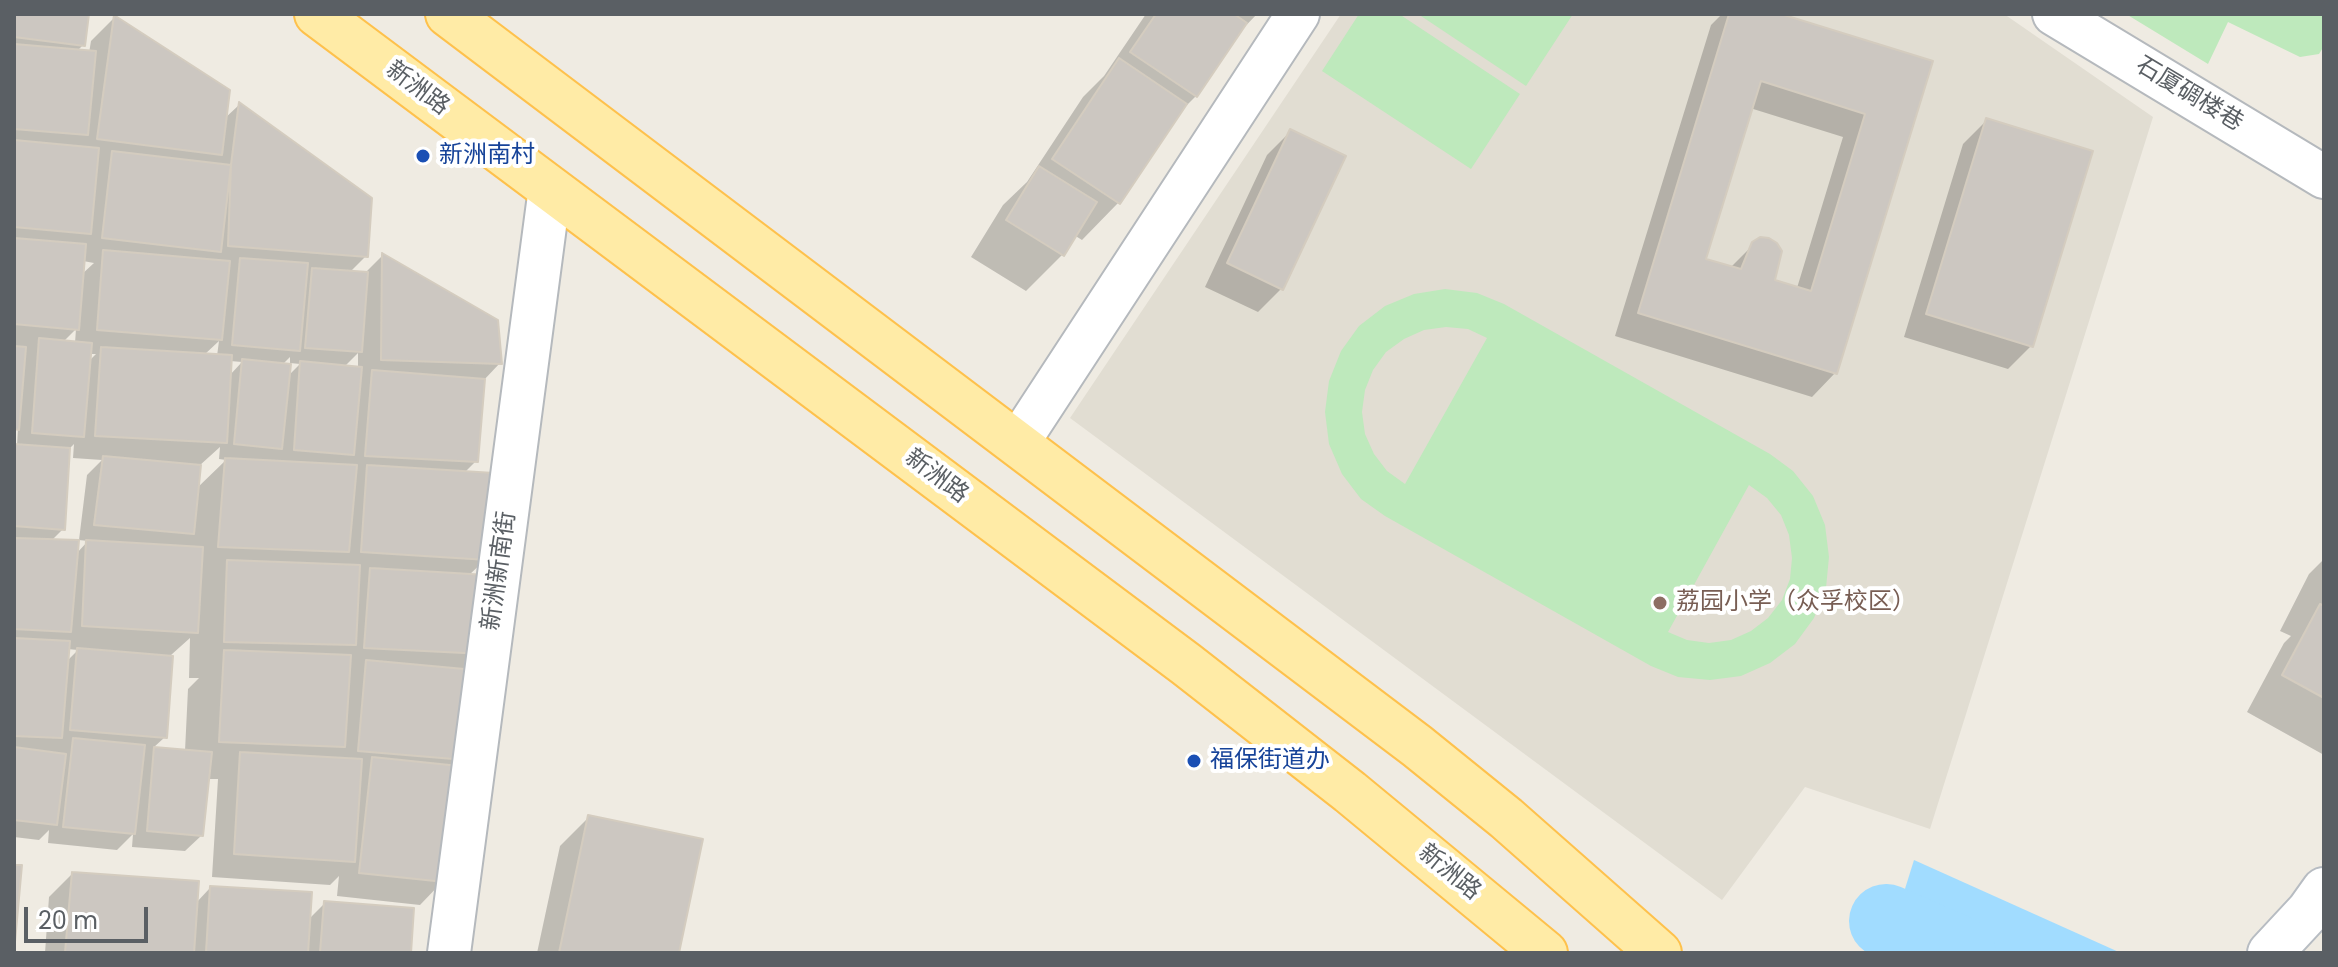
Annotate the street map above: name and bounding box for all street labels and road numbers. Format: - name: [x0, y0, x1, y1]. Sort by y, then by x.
- street label: 石厦碉楼巷: [2130, 52, 2248, 138]
- street label: 新洲路: [380, 56, 454, 122]
- street label: 新洲路: [899, 444, 973, 510]
- street label: 新洲新南街: [477, 510, 523, 632]
- street label: 新洲路: [1412, 839, 1486, 907]

